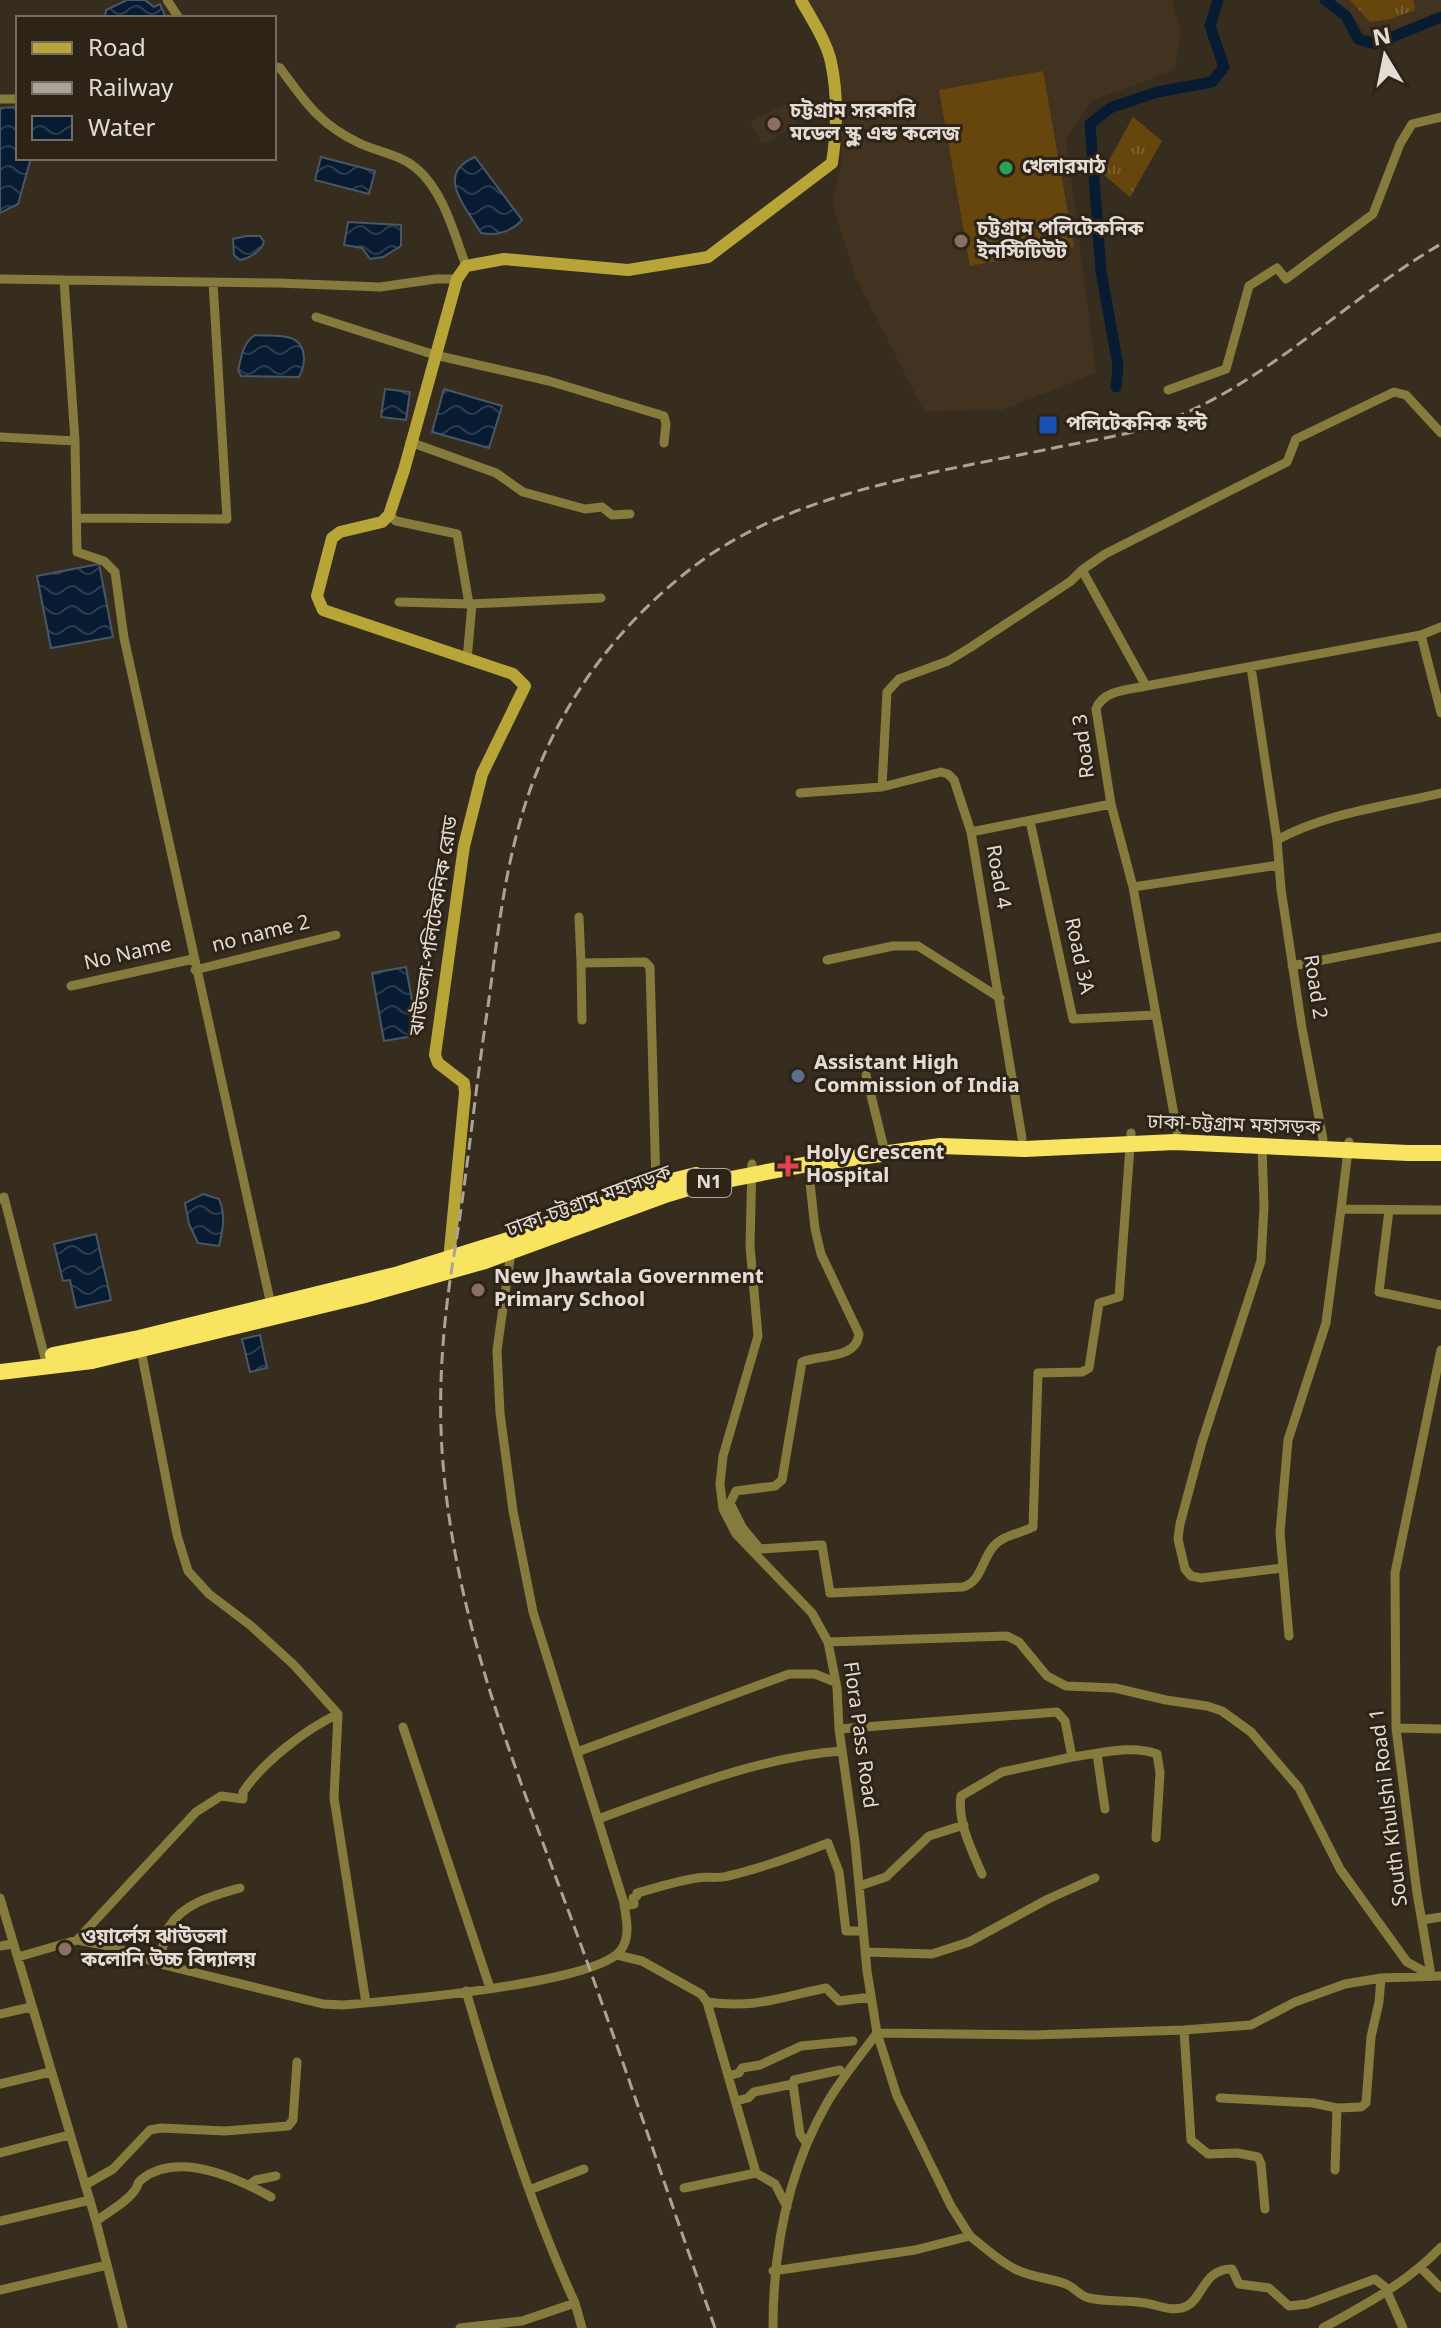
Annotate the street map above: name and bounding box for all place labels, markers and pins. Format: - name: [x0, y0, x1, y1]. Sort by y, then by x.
- place label: চট্টগ্রাম সরকারি মডেল স্কুল এন্ড কলেজ: [789, 98, 961, 148]
- marker: চট্টগ্রাম সরকারি মডেল স্কুল এন্ড কলেজ: [765, 115, 783, 133]
- place label: খেলারমাঠ: [1022, 154, 1106, 181]
- marker: খেলারমাঠ: [997, 159, 1015, 177]
- place label: চট্টগ্রাম পলিটেকনিক ইনস্টিটিউট: [976, 216, 1144, 266]
- marker: চট্টগ্রাম পলিটেকনিক ইনস্টিটিউট: [952, 232, 970, 250]
- place label: পলিটেকনিক হল্ট: [1066, 411, 1208, 438]
- marker: পলিটেকনিক হল্ট: [1037, 414, 1059, 436]
- place label: Assistant High Commission of India: [814, 1051, 1019, 1100]
- marker: Assistant High Commission of India: [789, 1067, 807, 1085]
- place label: Holy Crescent Hospital: [806, 1141, 945, 1190]
- marker: Holy Crescent Hospital: [777, 1155, 799, 1177]
- place label: New Jhawtala Government Primary School: [494, 1265, 764, 1314]
- marker: New Jhawtala Government Primary School: [469, 1281, 487, 1299]
- place label: ওয়ার্লেস ঝাউতলা কলোনি উচ্চ বিদ্যালয়: [80, 1924, 257, 1974]
- marker: ওয়ার্লেস ঝাউতলা কলোনি উচ্চ বিদ্যালয়: [56, 1940, 74, 1958]

